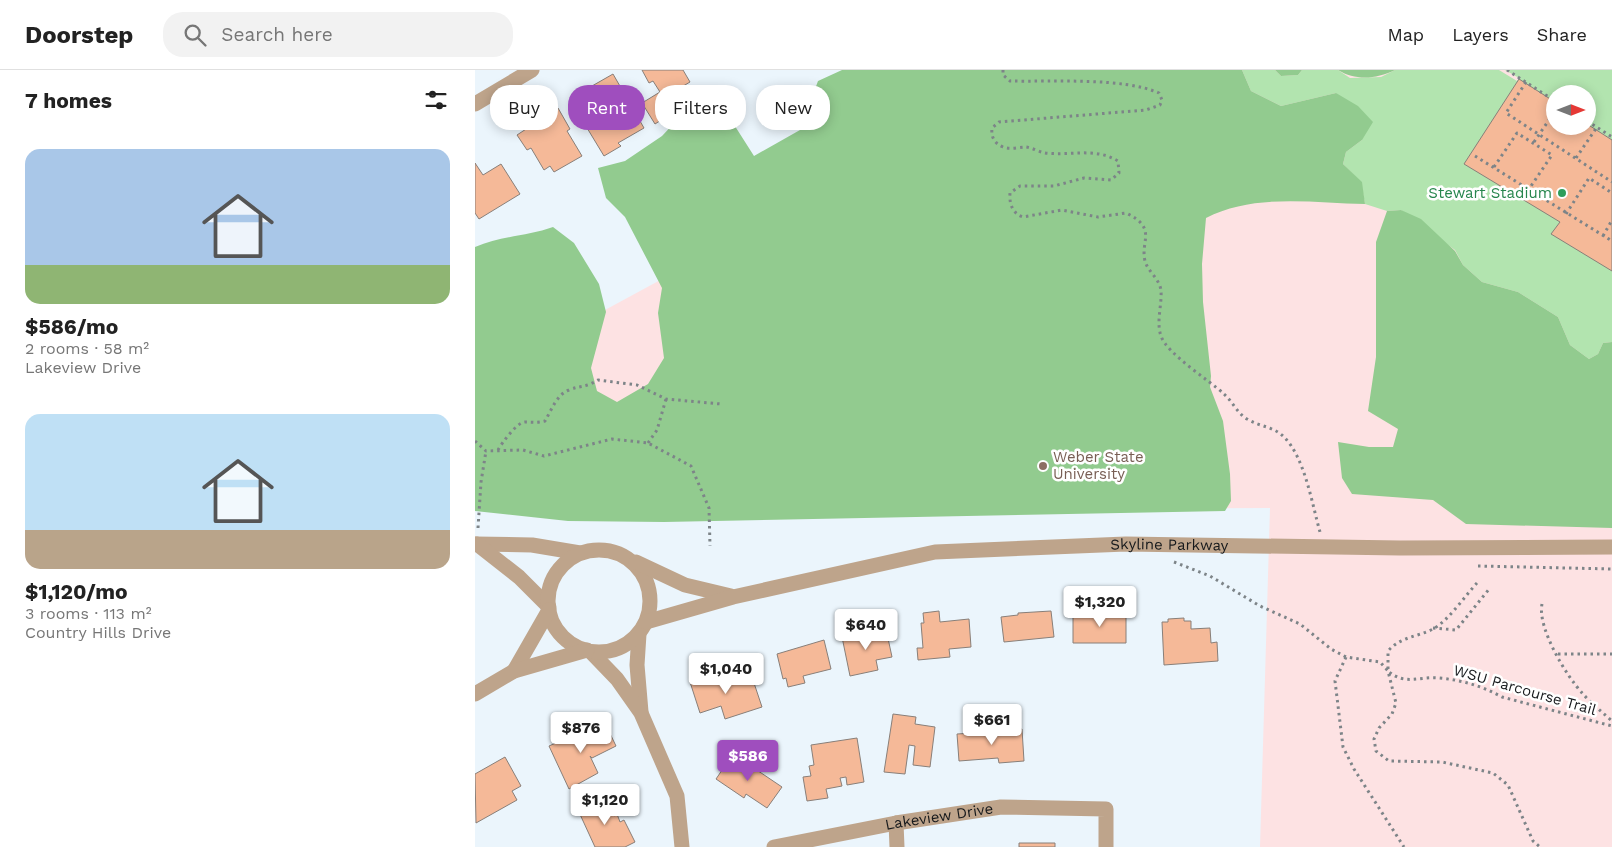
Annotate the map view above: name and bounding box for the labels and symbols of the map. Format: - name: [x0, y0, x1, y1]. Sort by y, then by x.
- north arrow: [1546, 85, 1596, 135]
- place label: Stewart Stadium: [1428, 184, 1552, 202]
- marker: Stewart Stadium: [1556, 187, 1568, 199]
- place label: Weber State University: [1053, 448, 1144, 483]
- marker: Weber State University: [1037, 460, 1049, 472]
- street label: Skyline Parkway: [1110, 535, 1229, 554]
- pin: $1,320: [1059, 586, 1141, 628]
- pin: $640: [836, 608, 896, 651]
- pin: $1,040: [685, 652, 767, 695]
- street label: WSU Parcourse Trail: [1451, 661, 1599, 719]
- pin: $661: [962, 704, 1022, 746]
- pin: $876: [551, 712, 611, 754]
- pin: $586: [718, 740, 778, 782]
- pin: $1,120: [564, 784, 646, 826]
- street label: Lakeview Drive: [884, 799, 994, 834]

